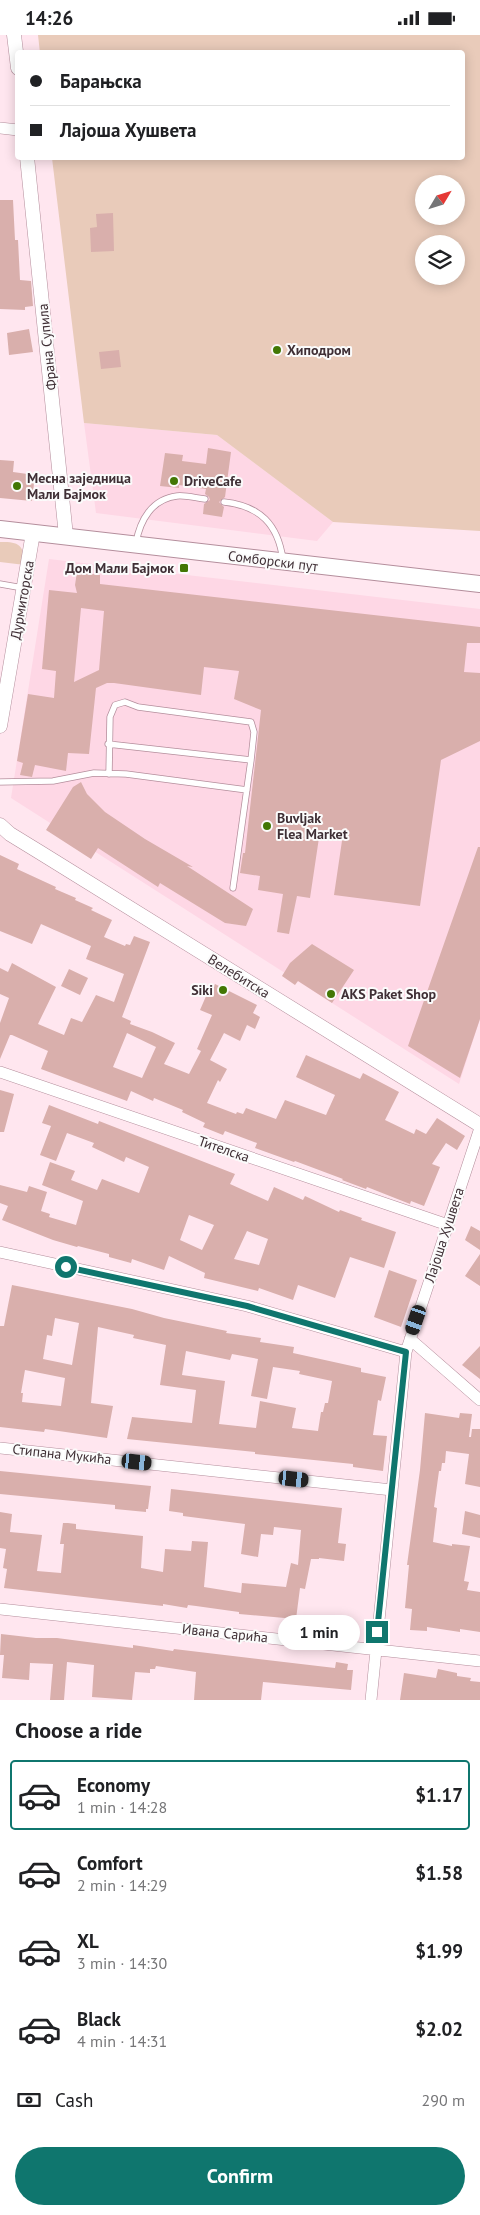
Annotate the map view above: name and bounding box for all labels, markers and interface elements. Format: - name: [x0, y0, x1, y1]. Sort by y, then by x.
- text: 14:26: [25, 6, 73, 30]
- text: Барањска: [60, 69, 142, 93]
- text: Лајоша Хушвета: [60, 118, 196, 142]
- north arrow: [415, 175, 465, 225]
- map controls: [415, 175, 465, 285]
- button: layers: [415, 235, 465, 285]
- street label: Франа Супила: [33, 303, 61, 391]
- place label: Хиподром: [287, 341, 351, 359]
- marker: Хиподром: [271, 344, 283, 356]
- place label: Месна заједница Мали Бајмок: [27, 469, 131, 503]
- place label: DriveCafe: [184, 472, 242, 490]
- marker: DriveCafe: [168, 475, 180, 487]
- marker: Месна заједница Мали Бајмок: [11, 480, 23, 492]
- street label: Сомборски пут: [227, 547, 319, 576]
- street label: Дурмиторска: [6, 559, 38, 641]
- place label: Дом Мали Бајмок: [65, 559, 174, 577]
- marker: Дом Мали Бајмок: [178, 562, 190, 574]
- place label: Buvljak Flea Market: [277, 809, 348, 843]
- marker: Buvljak Flea Market: [261, 820, 273, 832]
- street label: Велебитска: [205, 950, 273, 1002]
- place label: Siki: [191, 981, 213, 999]
- marker: Siki: [217, 984, 229, 996]
- place label: AKS Paket Shop: [341, 985, 436, 1003]
- marker: AKS Paket Shop: [325, 988, 337, 1000]
- street label: Тителска: [196, 1132, 252, 1166]
- street label: Лајоша Хушвета: [420, 1185, 468, 1286]
- route start: [55, 1256, 77, 1278]
- car: [404, 1303, 427, 1337]
- street label: Стипана Мукића: [12, 1440, 113, 1468]
- car: [121, 1453, 152, 1471]
- car: [278, 1470, 309, 1488]
- callout: 1 min: [277, 1615, 360, 1649]
- street label: Ивана Сарића: [181, 1620, 269, 1646]
- route end: [366, 1621, 388, 1643]
- text: 1 min: [299, 1622, 339, 1642]
- text: Choose a ride: [15, 1716, 142, 1744]
- icon: car: [17, 1773, 62, 1818]
- text: Economy: [77, 1773, 150, 1797]
- text: $1.17: [415, 1783, 463, 1807]
- text: 1 min · 14:28: [77, 1797, 167, 1817]
- icon: car: [17, 1851, 62, 1896]
- text: Comfort: [77, 1851, 143, 1875]
- text: $1.58: [415, 1861, 463, 1885]
- text: 2 min · 14:29: [77, 1875, 167, 1895]
- icon: car: [17, 1929, 62, 1974]
- text: XL: [77, 1929, 99, 1953]
- text: $1.99: [415, 1939, 463, 1963]
- text: 3 min · 14:30: [77, 1953, 167, 1973]
- icon: car: [17, 2007, 62, 2052]
- text: Black: [77, 2007, 121, 2031]
- text: $2.02: [415, 2017, 463, 2041]
- text: 4 min · 14:31: [77, 2031, 167, 2051]
- icon: cash: [15, 2086, 43, 2114]
- text: Cash: [55, 2088, 93, 2112]
- text: 290 m: [422, 2090, 465, 2110]
- button: Confirm: [15, 2147, 465, 2205]

